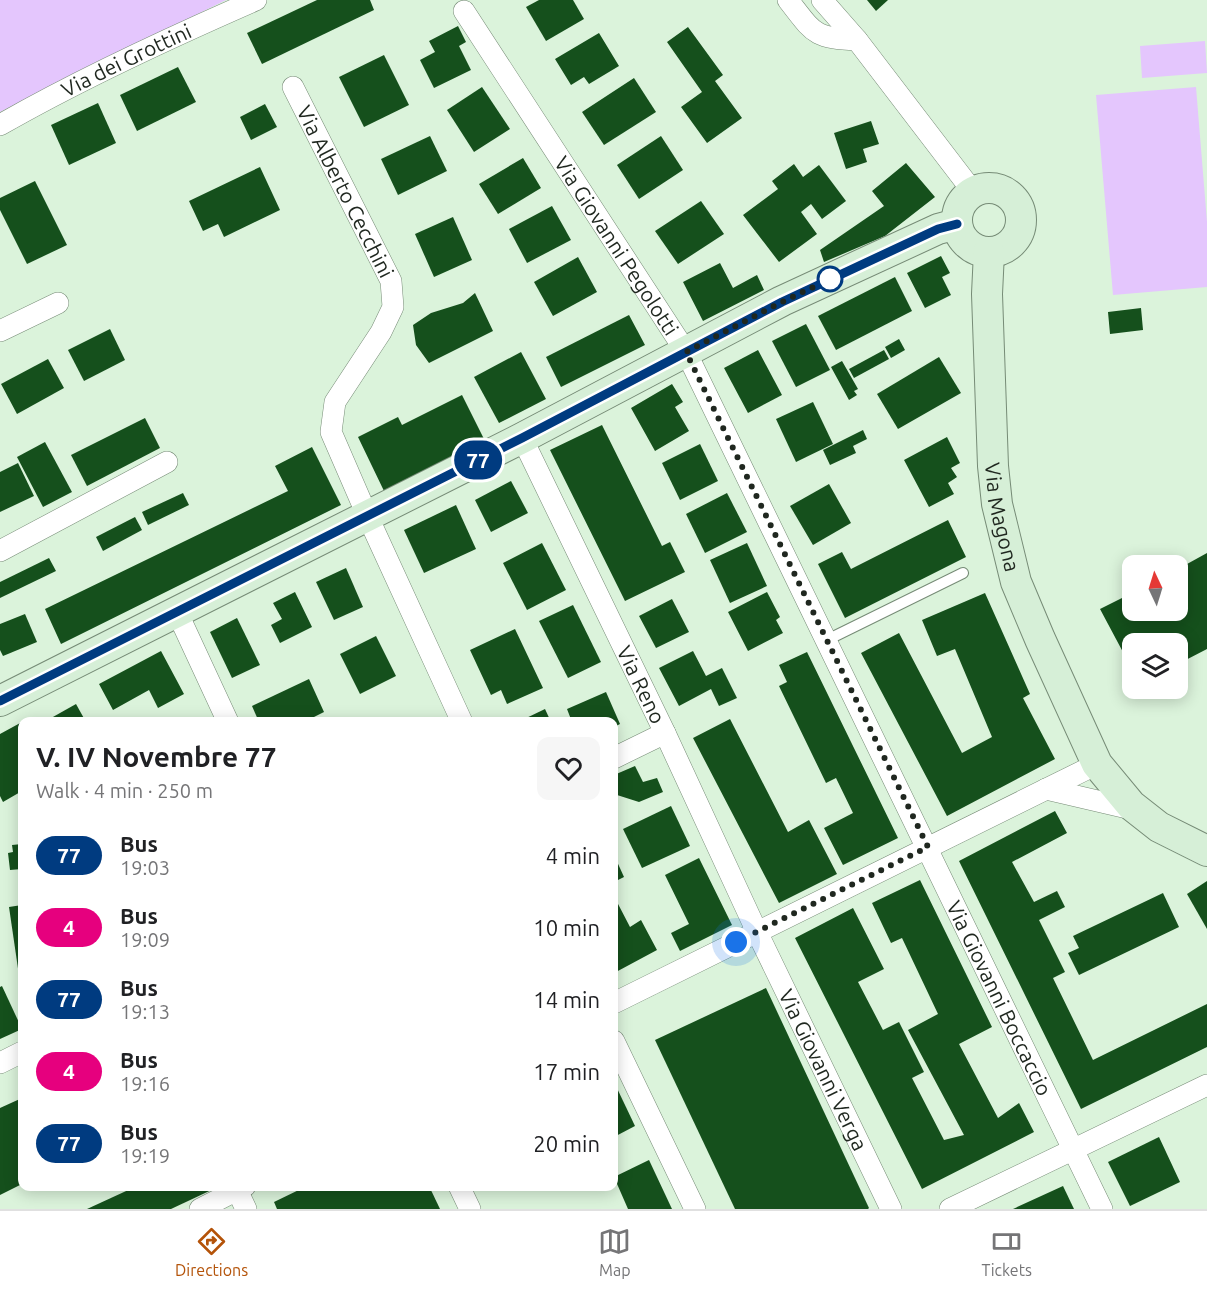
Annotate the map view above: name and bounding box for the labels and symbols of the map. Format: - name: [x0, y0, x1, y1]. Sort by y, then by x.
- street label: Via dei Grottini: [57, 18, 195, 102]
- street label: Via Alberto Cecchini: [292, 102, 399, 281]
- street label: Via Giovanni Pegolotti: [550, 152, 684, 340]
- unlabelled marker: [817, 266, 843, 292]
- line badge: 77: [451, 440, 505, 480]
- street label: Via Magona: [981, 461, 1025, 574]
- north arrow: [1122, 555, 1188, 621]
- street label: Via Reno: [612, 642, 671, 727]
- street label: Via Giovanni Boccaccio: [942, 897, 1057, 1099]
- your location: [721, 927, 751, 957]
- street label: Via Giovanni Verga: [774, 985, 873, 1154]

